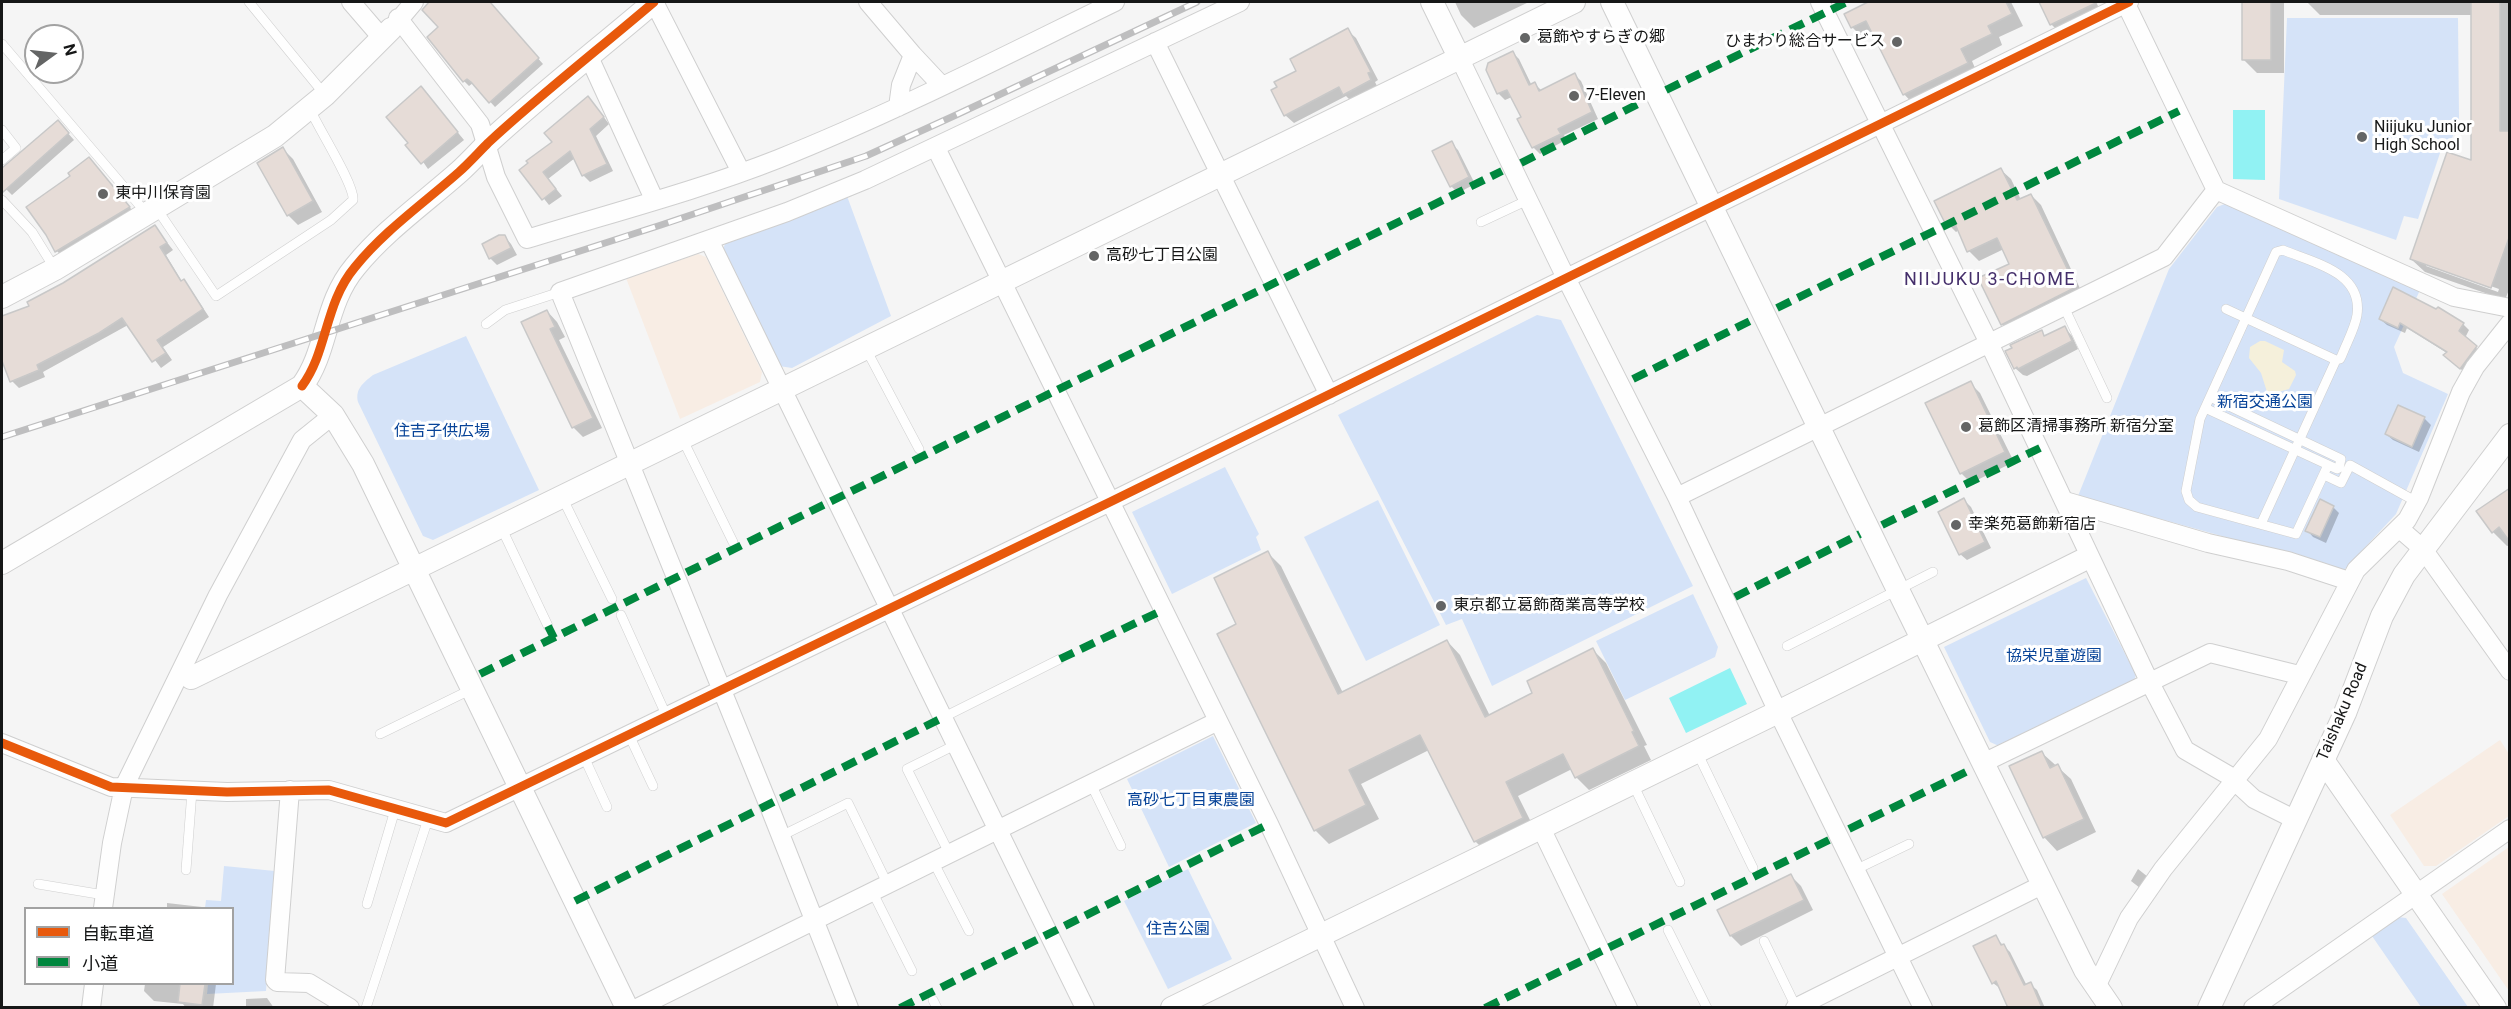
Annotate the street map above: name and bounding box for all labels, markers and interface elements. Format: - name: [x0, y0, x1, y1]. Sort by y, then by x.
- north arrow: [24, 24, 84, 84]
- place label: 葛飾やすらぎの郷: [1537, 28, 1665, 48]
- marker: 葛飾やすらぎの郷: [1518, 31, 1532, 45]
- place label: ひまわり総合サービス: [1725, 32, 1885, 52]
- marker: ひまわり総合サービス: [1890, 35, 1904, 49]
- text: N: [59, 42, 81, 58]
- place label: 7-Eleven: [1586, 86, 1646, 106]
- marker: 7-Eleven: [1567, 89, 1581, 103]
- place label: Niijuku Junior High School: [2374, 118, 2472, 156]
- marker: Niijuku Junior High School: [2355, 130, 2369, 144]
- place label: 東中川保育園: [115, 184, 211, 204]
- marker: 東中川保育園: [96, 187, 110, 201]
- place label: 高砂七丁目公園: [1106, 246, 1218, 266]
- marker: 高砂七丁目公園: [1087, 249, 1101, 263]
- district label: NIIJUKU 3-CHOME: [1904, 269, 2076, 291]
- park label: 新宿交通公園: [2217, 393, 2313, 413]
- place label: 葛飾区清掃事務所 新宿分室: [1978, 417, 2174, 437]
- marker: 葛飾区清掃事務所 新宿分室: [1959, 420, 1973, 434]
- park label: 住吉子供広場: [394, 422, 490, 442]
- place label: 幸楽苑葛飾新宿店: [1968, 515, 2096, 535]
- marker: 幸楽苑葛飾新宿店: [1949, 518, 1963, 532]
- place label: 東京都立葛飾商業高等学校: [1453, 596, 1645, 616]
- marker: 東京都立葛飾商業高等学校: [1434, 599, 1448, 613]
- park label: 協栄児童遊園: [2006, 647, 2102, 667]
- street label: Taishaku Road: [2314, 660, 2372, 764]
- park label: 高砂七丁目東農園: [1127, 791, 1255, 811]
- legend: [24, 907, 234, 985]
- park label: 住吉公園: [1146, 920, 1210, 940]
- text: 自転車道: [82, 923, 154, 944]
- text: 小道: [82, 953, 118, 974]

